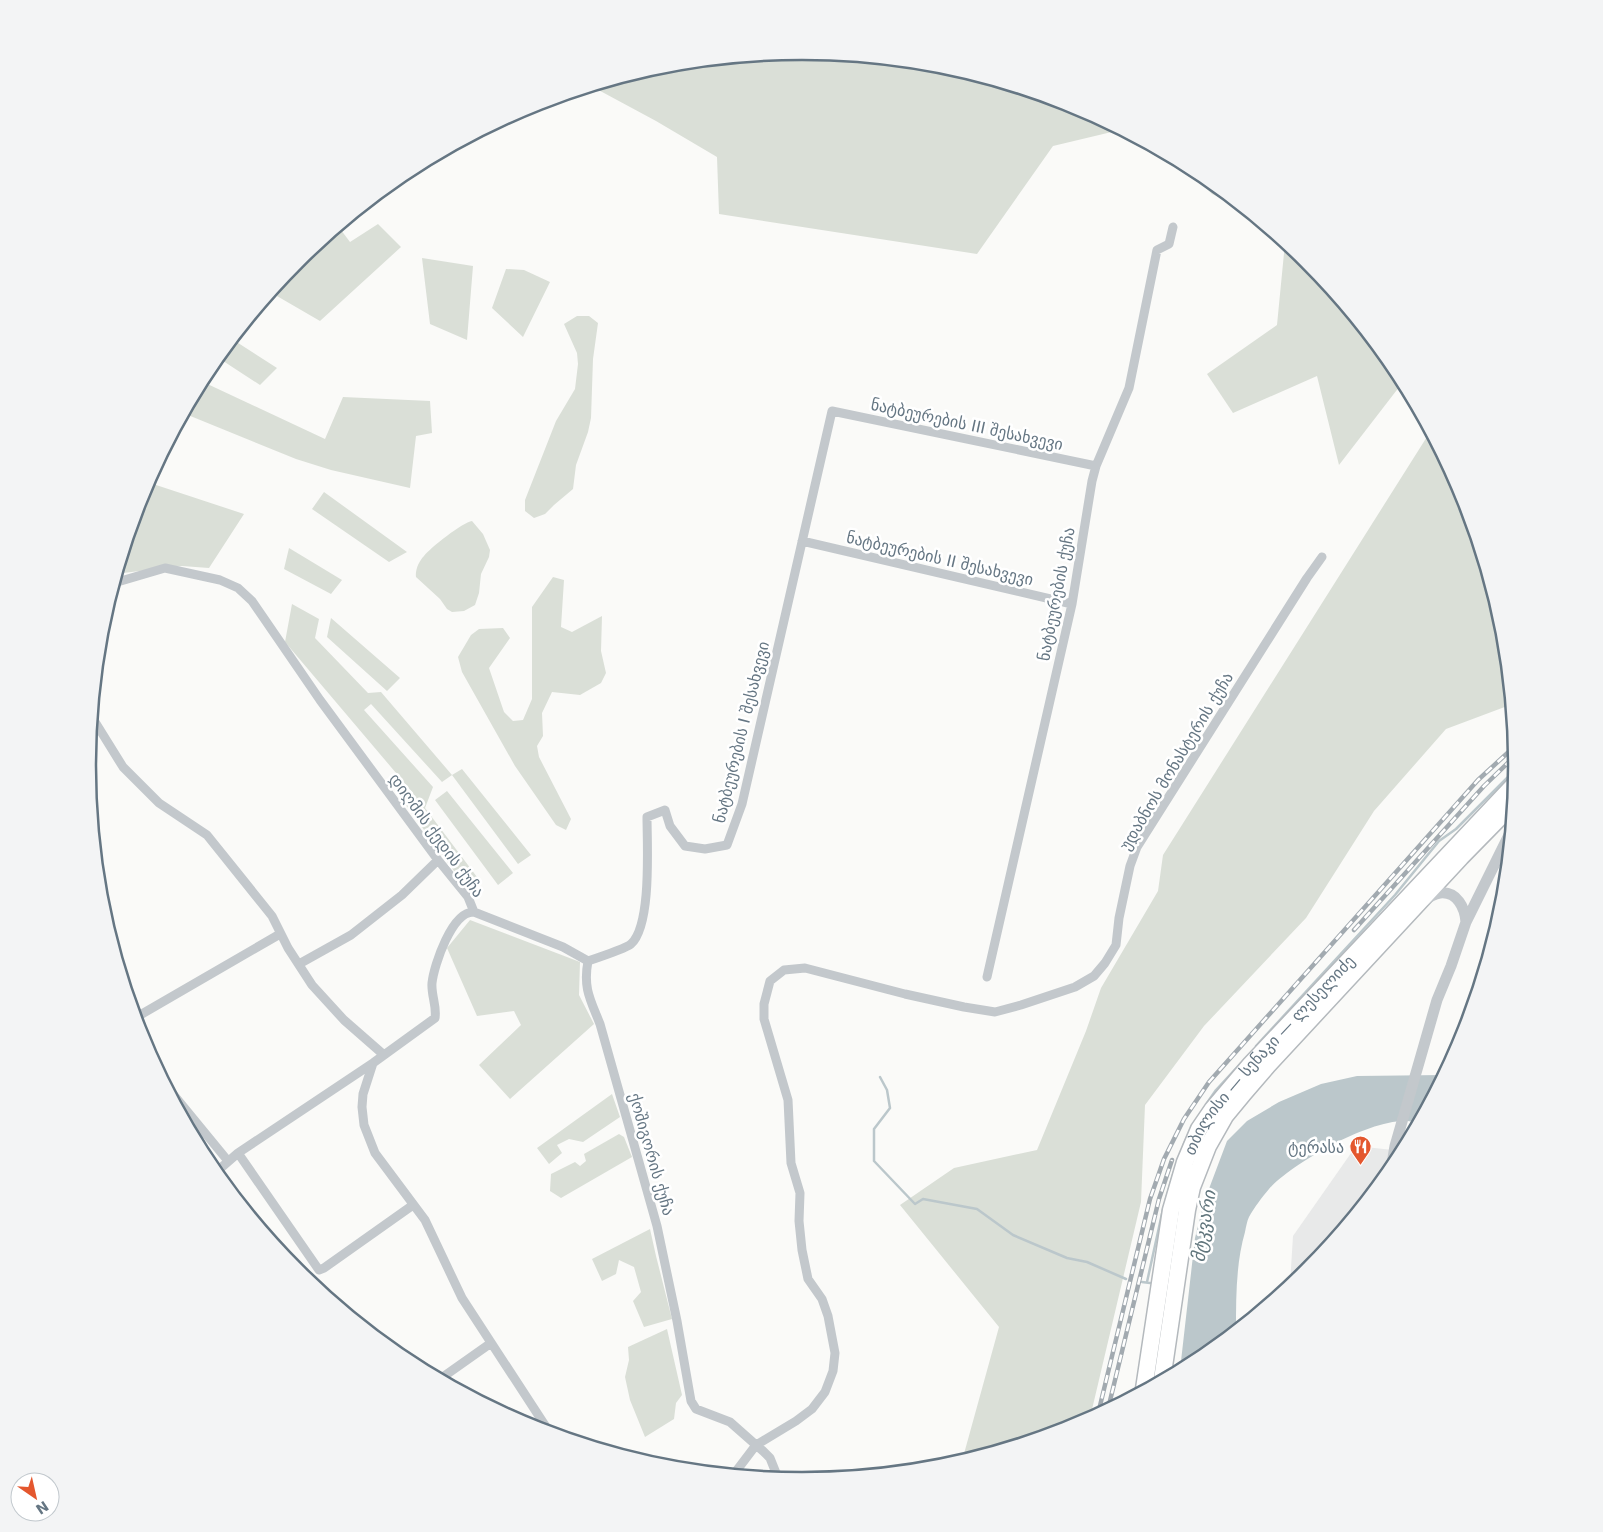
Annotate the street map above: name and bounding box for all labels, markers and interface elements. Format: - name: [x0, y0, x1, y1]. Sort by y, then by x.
- street label: ნატბეურების III შესახვევი: [869, 395, 1065, 454]
- street label: ნატბეურების ქუჩა: [1034, 526, 1079, 662]
- street label: ნატბეურების II შესახვევი: [845, 528, 1035, 589]
- street label: ნატბეურების I შესახვევი: [710, 639, 773, 825]
- street label: უდაბნოს მონასტერის ქუჩა: [1116, 669, 1237, 854]
- street label: დიღმის ქედის ქუჩა: [385, 770, 488, 901]
- street label: თბილისი — სენაკი — ლესელიძე: [1180, 952, 1358, 1158]
- street label: ქოშიგორის ქუჩა: [625, 1091, 678, 1218]
- restaurant icon: ტერასა: [1348, 1135, 1372, 1166]
- place label: ტერასა: [1288, 1138, 1344, 1157]
- water label: მტკვარი: [1187, 1187, 1220, 1263]
- north arrow: [10, 1472, 60, 1522]
- text: N: [33, 1498, 52, 1518]

